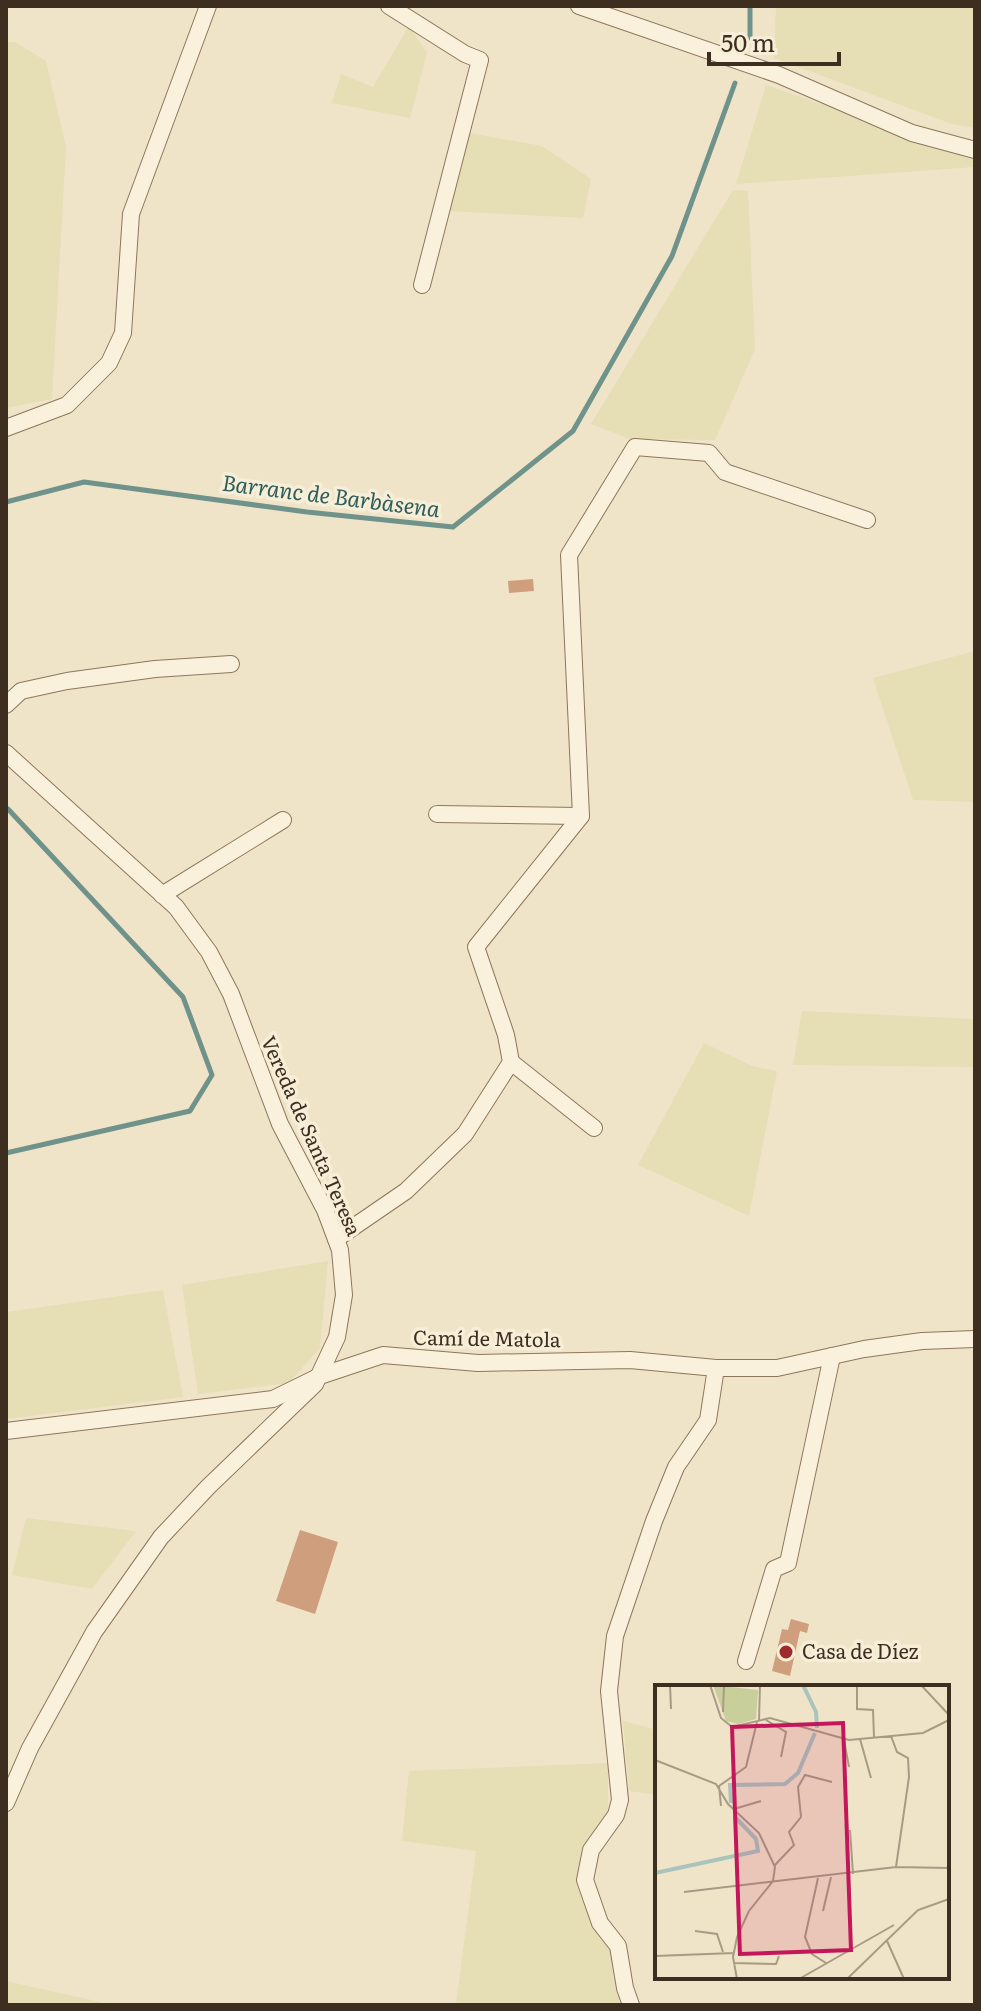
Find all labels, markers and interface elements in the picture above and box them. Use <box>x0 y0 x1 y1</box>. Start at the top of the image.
scale bar <box>709 16 839 66</box>
text: 50 m <box>721 24 775 59</box>
water label: Barranc de Barbàsena <box>220 465 442 524</box>
street label: Vereda de Santa Teresa <box>255 1030 371 1240</box>
street label: Camí de Matola <box>413 1321 561 1353</box>
place label: Casa de Díez <box>802 1635 919 1665</box>
marker: Casa de Díez <box>777 1643 795 1661</box>
inset map <box>655 1685 949 1979</box>

